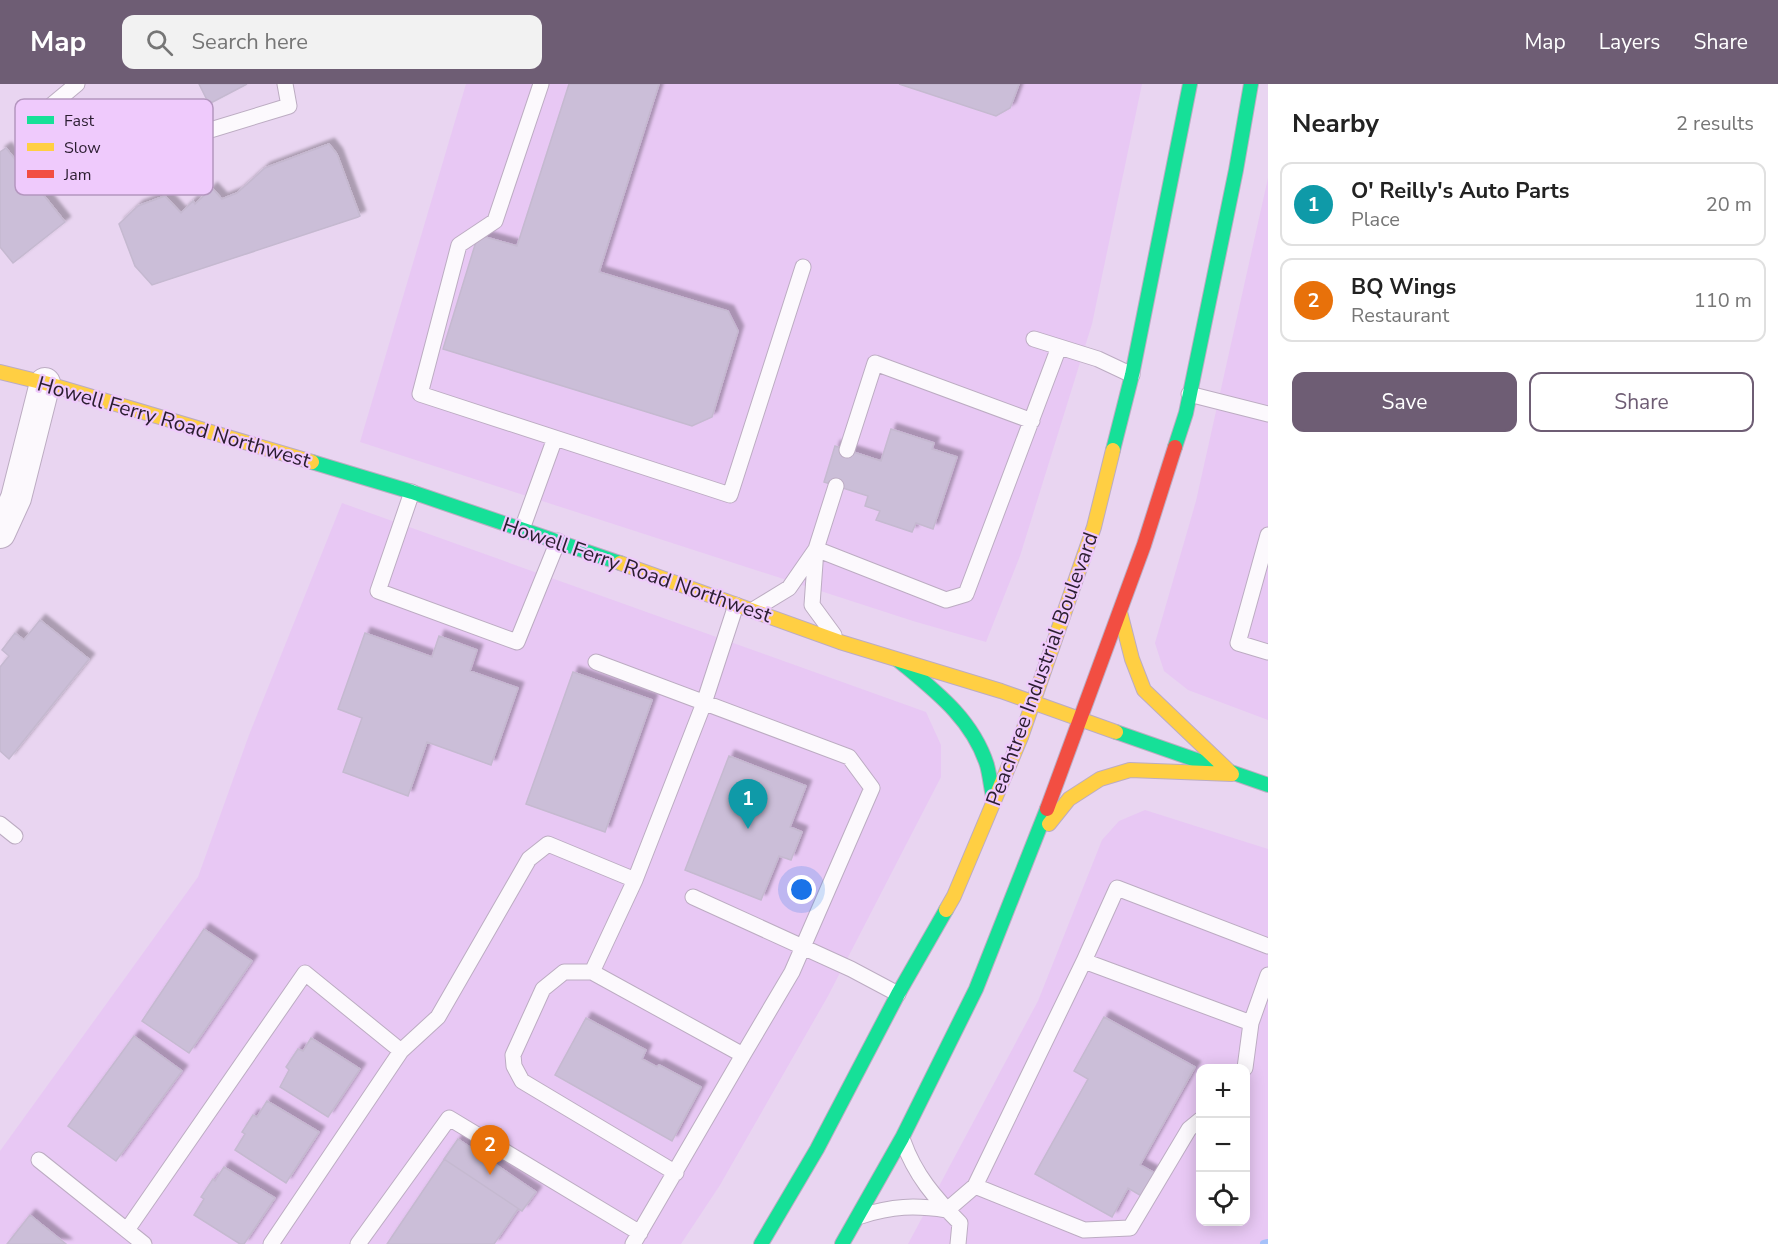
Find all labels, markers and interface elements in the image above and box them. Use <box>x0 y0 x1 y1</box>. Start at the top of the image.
search box <box>122 15 542 69</box>
text: Map <box>30 23 86 61</box>
icon: search <box>143 26 176 59</box>
text: Search here <box>191 27 308 57</box>
text: Map <box>1524 28 1566 56</box>
text: Layers <box>1599 28 1660 56</box>
text: Share <box>1693 28 1748 56</box>
legend <box>15 99 213 195</box>
text: Nearby <box>1292 106 1379 141</box>
text: Fast <box>64 110 95 132</box>
text: 2 results <box>1676 110 1754 137</box>
text: Slow <box>64 137 101 159</box>
text: Jam <box>63 164 91 186</box>
text: O' Reilly's Auto Parts <box>1351 176 1570 206</box>
text: 1 <box>1308 191 1320 218</box>
text: 20 m <box>1706 191 1752 218</box>
text: Place <box>1351 206 1400 233</box>
text: BQ Wings <box>1351 272 1456 302</box>
text: 2 <box>1308 287 1320 314</box>
text: 110 m <box>1694 287 1752 314</box>
text: Restaurant <box>1351 302 1449 329</box>
street label: Howell Ferry Road Northwest <box>34 370 314 475</box>
button: Save <box>1292 372 1517 432</box>
button: Share <box>1529 372 1754 432</box>
street label: Howell Ferry Road Northwest <box>499 511 776 629</box>
street label: Peachtree Industrial Boulevard <box>979 528 1105 810</box>
pin: 1 <box>728 780 768 829</box>
your location <box>787 875 816 904</box>
map controls <box>1196 1064 1250 1226</box>
button: + <box>1196 1064 1250 1118</box>
button: − <box>1196 1118 1250 1172</box>
pin: 2 <box>470 1126 510 1175</box>
button: locate <box>1196 1172 1250 1226</box>

